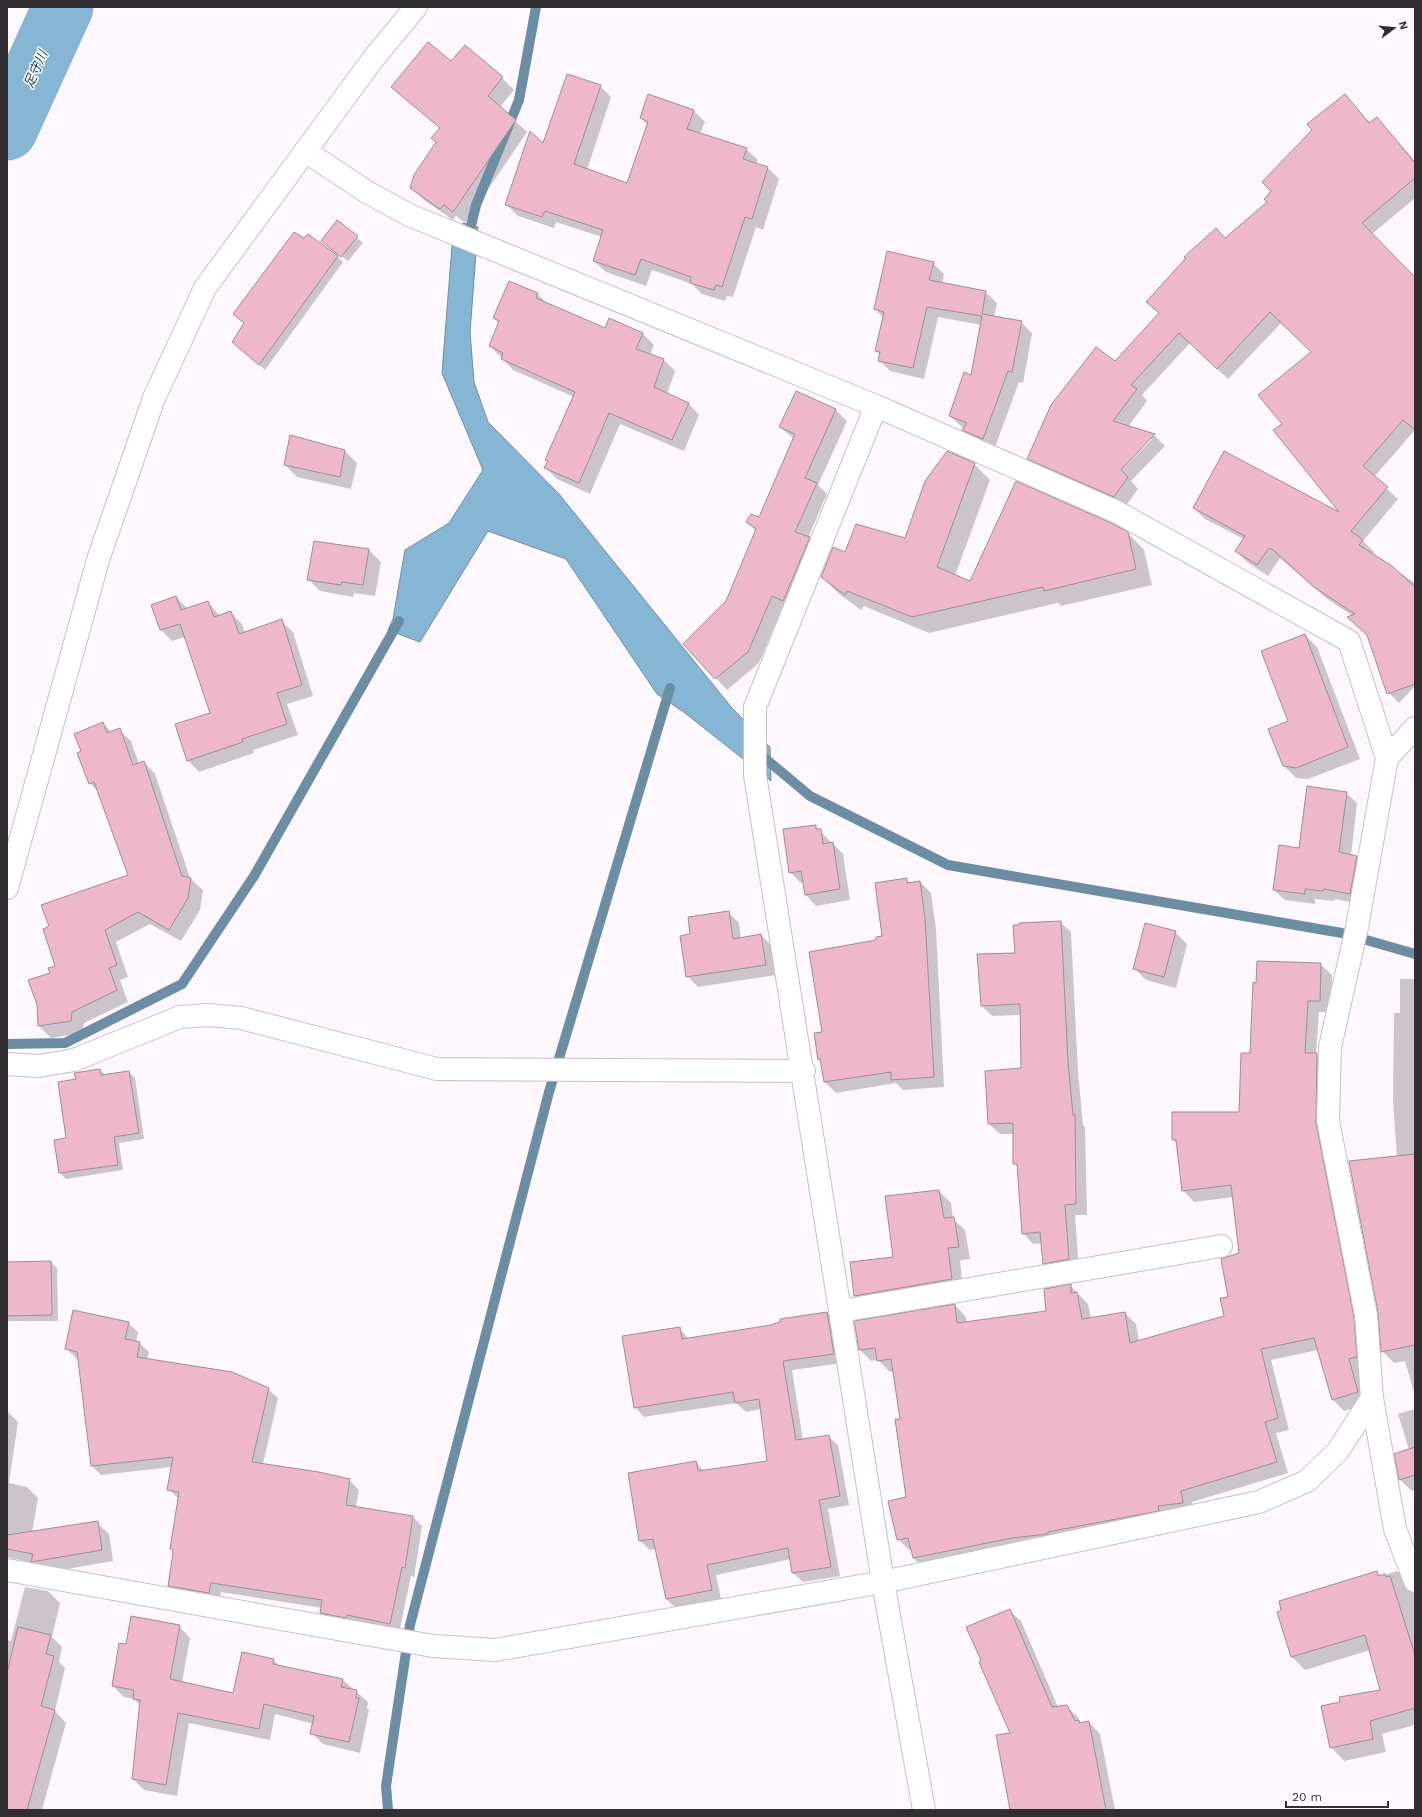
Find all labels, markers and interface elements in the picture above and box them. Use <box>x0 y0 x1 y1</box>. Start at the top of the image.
north arrow <box>1374 8 1414 48</box>
text: N <box>1396 20 1411 31</box>
water label: 足守川 <box>21 47 51 90</box>
scale bar <box>1286 1783 1388 1809</box>
text: 20 m <box>1292 1790 1322 1804</box>

